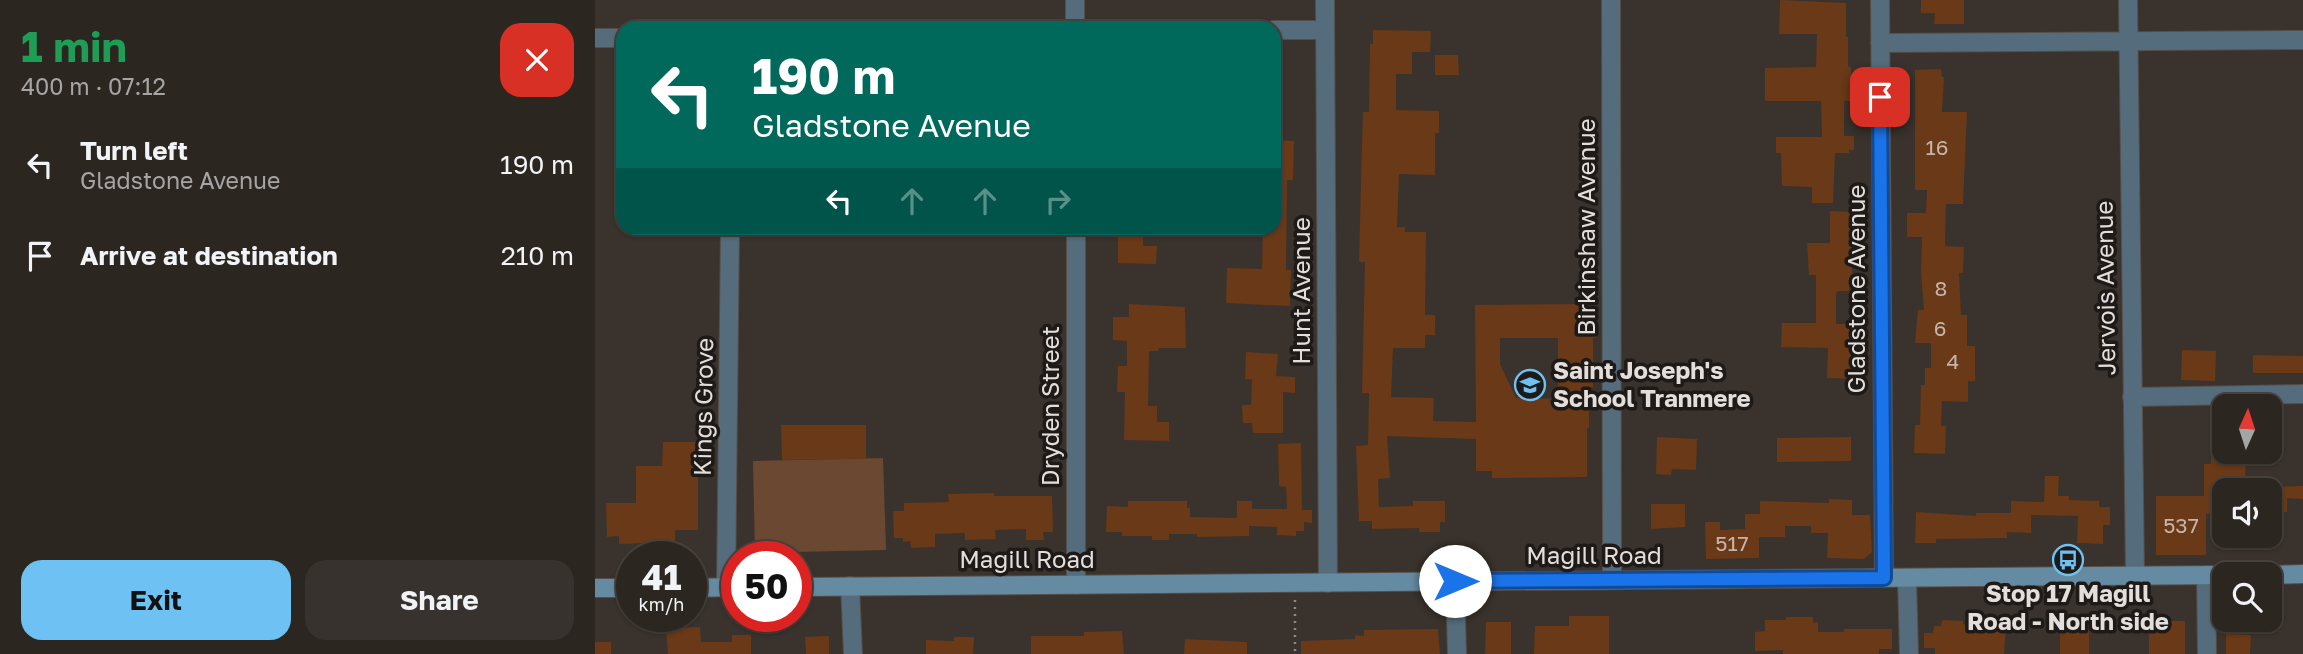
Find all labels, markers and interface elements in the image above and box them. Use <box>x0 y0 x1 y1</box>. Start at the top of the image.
text: 1 min <box>21 21 127 71</box>
button: close <box>500 23 574 97</box>
text: 190 m <box>752 46 895 105</box>
icon: left <box>637 49 728 140</box>
pin <box>1850 67 1910 127</box>
text: 400 m · 07:12 <box>21 72 166 100</box>
icon: arrive <box>1861 78 1899 116</box>
text: Gladstone Avenue <box>752 106 1031 144</box>
street label: Birkinshaw Avenue <box>1571 118 1600 336</box>
house number: 16 <box>1926 134 1948 160</box>
text: Turn left <box>80 135 188 166</box>
icon: left <box>21 146 59 184</box>
text: 190 m <box>500 149 574 180</box>
text: Gladstone Avenue <box>80 166 280 194</box>
icon: left <box>820 182 858 220</box>
icon: ahead <box>893 182 931 220</box>
icon: ahead <box>966 182 1004 220</box>
icon: right <box>1039 182 1077 220</box>
street label: Gladstone Avenue <box>1841 184 1870 394</box>
street label: Jervois Avenue <box>2088 201 2121 376</box>
street label: Hunt Avenue <box>1286 217 1315 365</box>
icon: arrive <box>21 237 59 275</box>
text: Arrive at destination <box>80 240 338 271</box>
text: 210 m <box>501 240 574 271</box>
house number: 8 <box>1935 275 1947 301</box>
house number: 6 <box>1934 315 1946 341</box>
street label: Dryden Street <box>1035 326 1064 486</box>
street label: Kings Grove <box>687 338 718 476</box>
house number: 4 <box>1947 348 1959 374</box>
place label: Saint Joseph's School Tranmere <box>1553 355 1751 412</box>
school or university icon: Saint Joseph's School Tranmere <box>1513 368 1547 402</box>
north arrow <box>2212 394 2282 464</box>
map controls <box>2212 394 2282 632</box>
button: sound <box>2212 478 2282 548</box>
house number: 537 <box>2163 512 2199 538</box>
house number: 517 <box>1715 530 1749 556</box>
street label: Magill Road <box>1526 540 1662 569</box>
speed limit sign: 50 <box>721 541 812 632</box>
bus stop icon: Stop 17 Magill Road - North side <box>2051 543 2085 577</box>
street label: Magill Road <box>959 544 1095 573</box>
position arrow <box>1418 544 1492 618</box>
text: 41 <box>642 556 681 598</box>
button: Exit <box>21 560 291 640</box>
button: Share <box>305 560 574 640</box>
button: search <box>2212 562 2282 632</box>
place label: Stop 17 Magill Road - North side <box>1967 578 2169 635</box>
text: km/h <box>639 593 684 615</box>

